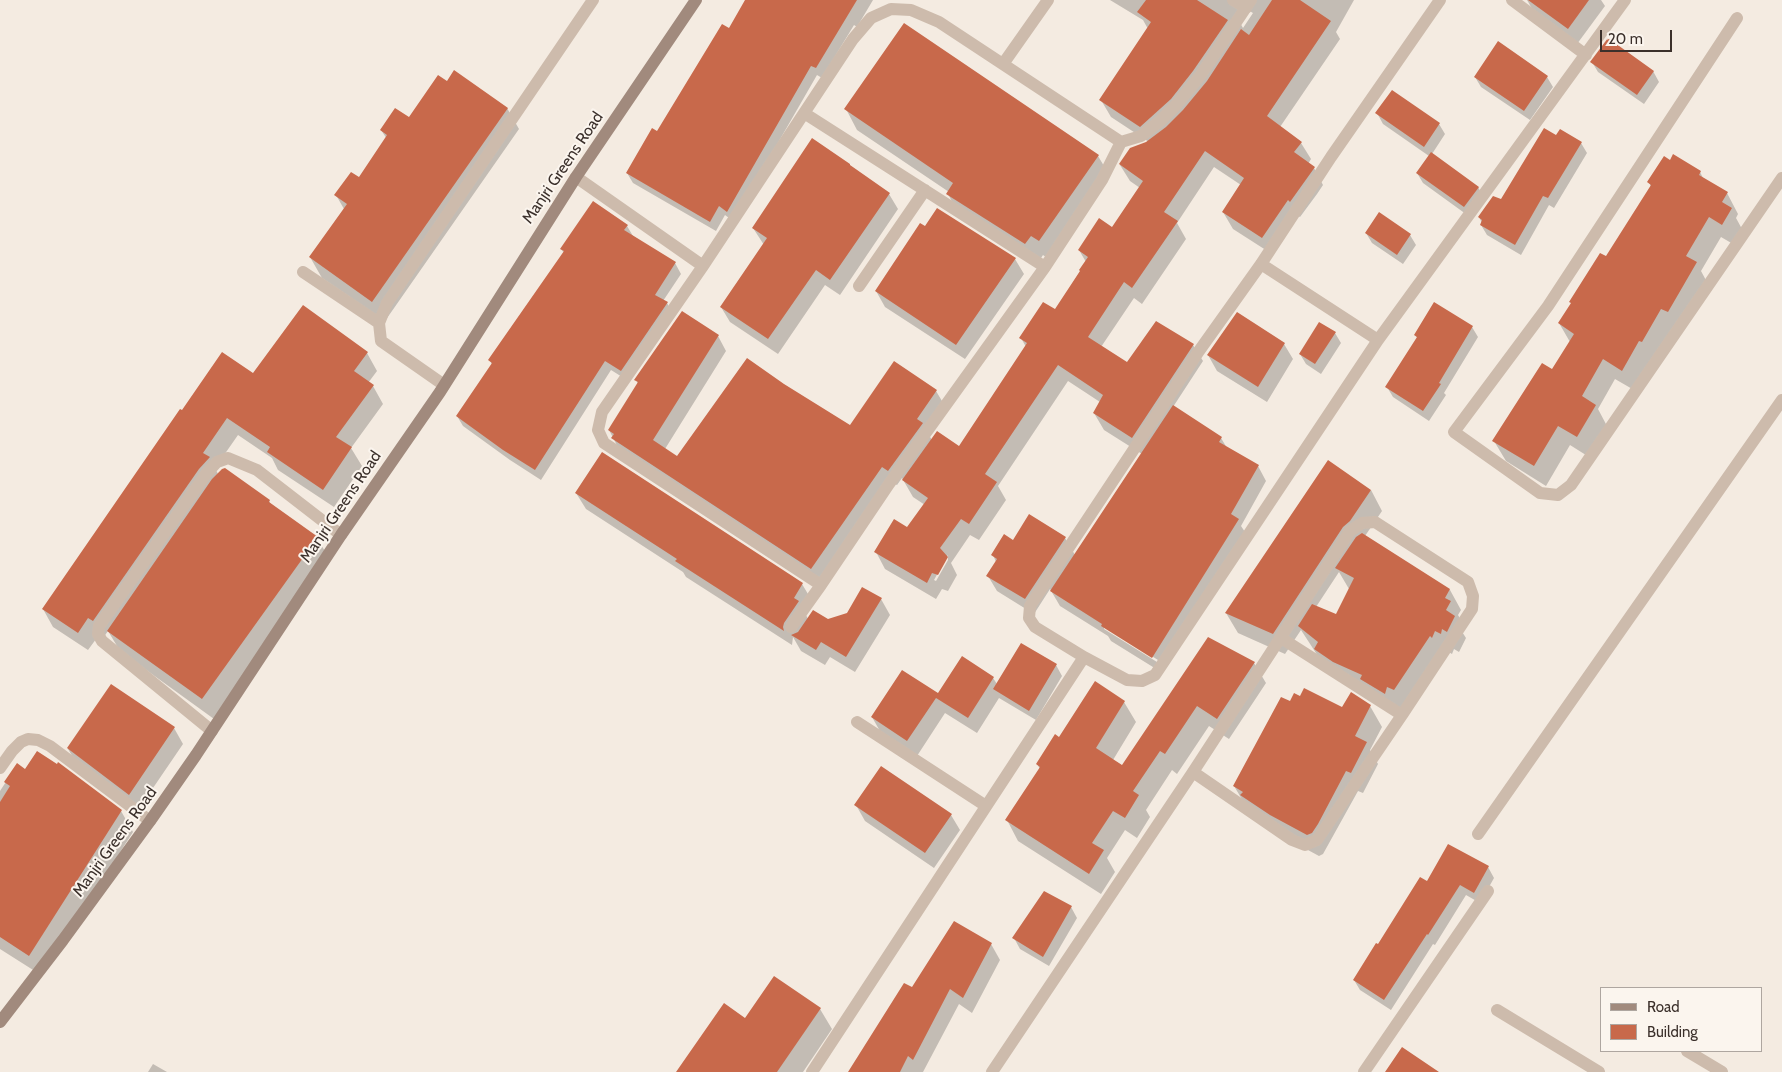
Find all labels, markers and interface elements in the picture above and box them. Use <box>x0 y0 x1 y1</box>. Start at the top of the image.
scale bar <box>1602 20 1674 52</box>
text: 20 m <box>1608 30 1643 48</box>
street label: Manjri Greens Road <box>518 108 608 228</box>
street label: Manjri Greens Road <box>296 447 386 567</box>
street label: Manjri Greens Road <box>69 783 161 901</box>
legend <box>1600 987 1762 1052</box>
text: Road <box>1647 998 1680 1016</box>
text: Building <box>1647 1023 1698 1041</box>

